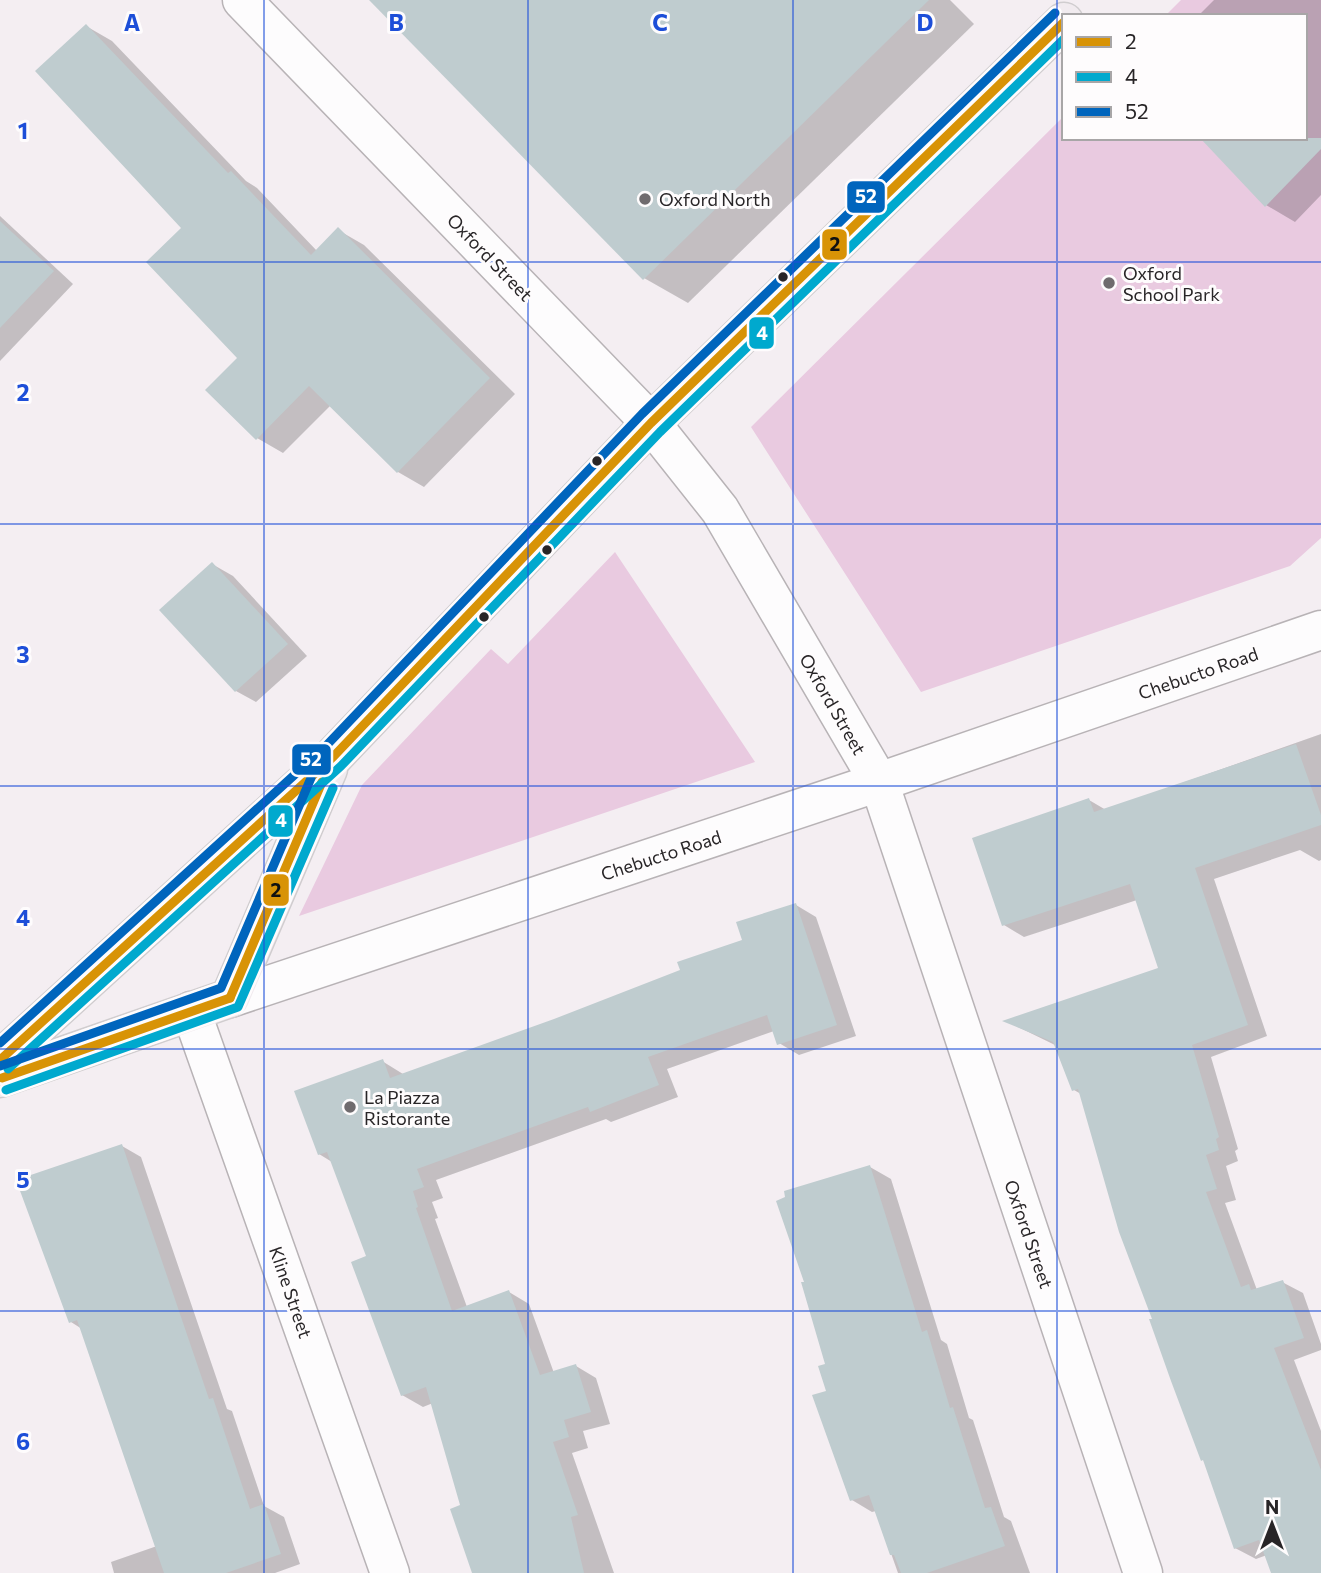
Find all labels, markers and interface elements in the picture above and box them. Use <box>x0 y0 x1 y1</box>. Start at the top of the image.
text: A <box>124 8 141 36</box>
text: B <box>388 8 404 36</box>
text: C <box>652 8 668 36</box>
text: D <box>917 8 934 36</box>
legend <box>1062 14 1307 140</box>
text: 2 <box>1125 28 1137 53</box>
text: 4 <box>1125 63 1138 88</box>
text: 52 <box>1125 98 1149 123</box>
text: 1 <box>18 116 28 144</box>
line badge: 52 <box>846 180 886 214</box>
text: 52 <box>855 184 877 207</box>
place label: Oxford North <box>659 188 770 210</box>
marker: Oxford North <box>637 191 653 207</box>
street label: Oxford Street <box>443 209 537 305</box>
line badge: 2 <box>821 228 848 261</box>
text: 2 <box>830 232 840 255</box>
place label: Oxford School Park <box>1123 262 1220 305</box>
unlabelled marker <box>776 270 790 284</box>
marker: Oxford School Park <box>1101 275 1117 291</box>
line badge: 4 <box>748 316 775 350</box>
text: 4 <box>756 321 768 344</box>
text: 2 <box>16 378 30 406</box>
unlabelled marker <box>590 454 604 468</box>
unlabelled marker <box>540 543 554 557</box>
unlabelled marker <box>477 610 491 624</box>
text: 3 <box>16 640 30 668</box>
street label: Chebucto Road <box>1135 642 1261 704</box>
street label: Oxford Street <box>795 650 871 758</box>
line badge: 52 <box>291 743 332 776</box>
text: 52 <box>300 747 322 770</box>
line badge: 4 <box>267 804 294 838</box>
text: 4 <box>275 808 287 831</box>
street label: Chebucto Road <box>598 825 724 885</box>
line badge: 2 <box>262 873 290 907</box>
text: 2 <box>271 878 281 901</box>
text: 4 <box>16 903 30 931</box>
place label: La Piazza Ristorante <box>364 1086 450 1129</box>
marker: La Piazza Ristorante <box>342 1099 358 1115</box>
text: 5 <box>16 1165 30 1193</box>
street label: Oxford Street <box>1000 1177 1058 1291</box>
street label: Kline Street <box>265 1243 317 1341</box>
text: 6 <box>16 1427 30 1455</box>
north arrow <box>1237 1489 1307 1559</box>
text: N <box>1265 1495 1279 1518</box>

